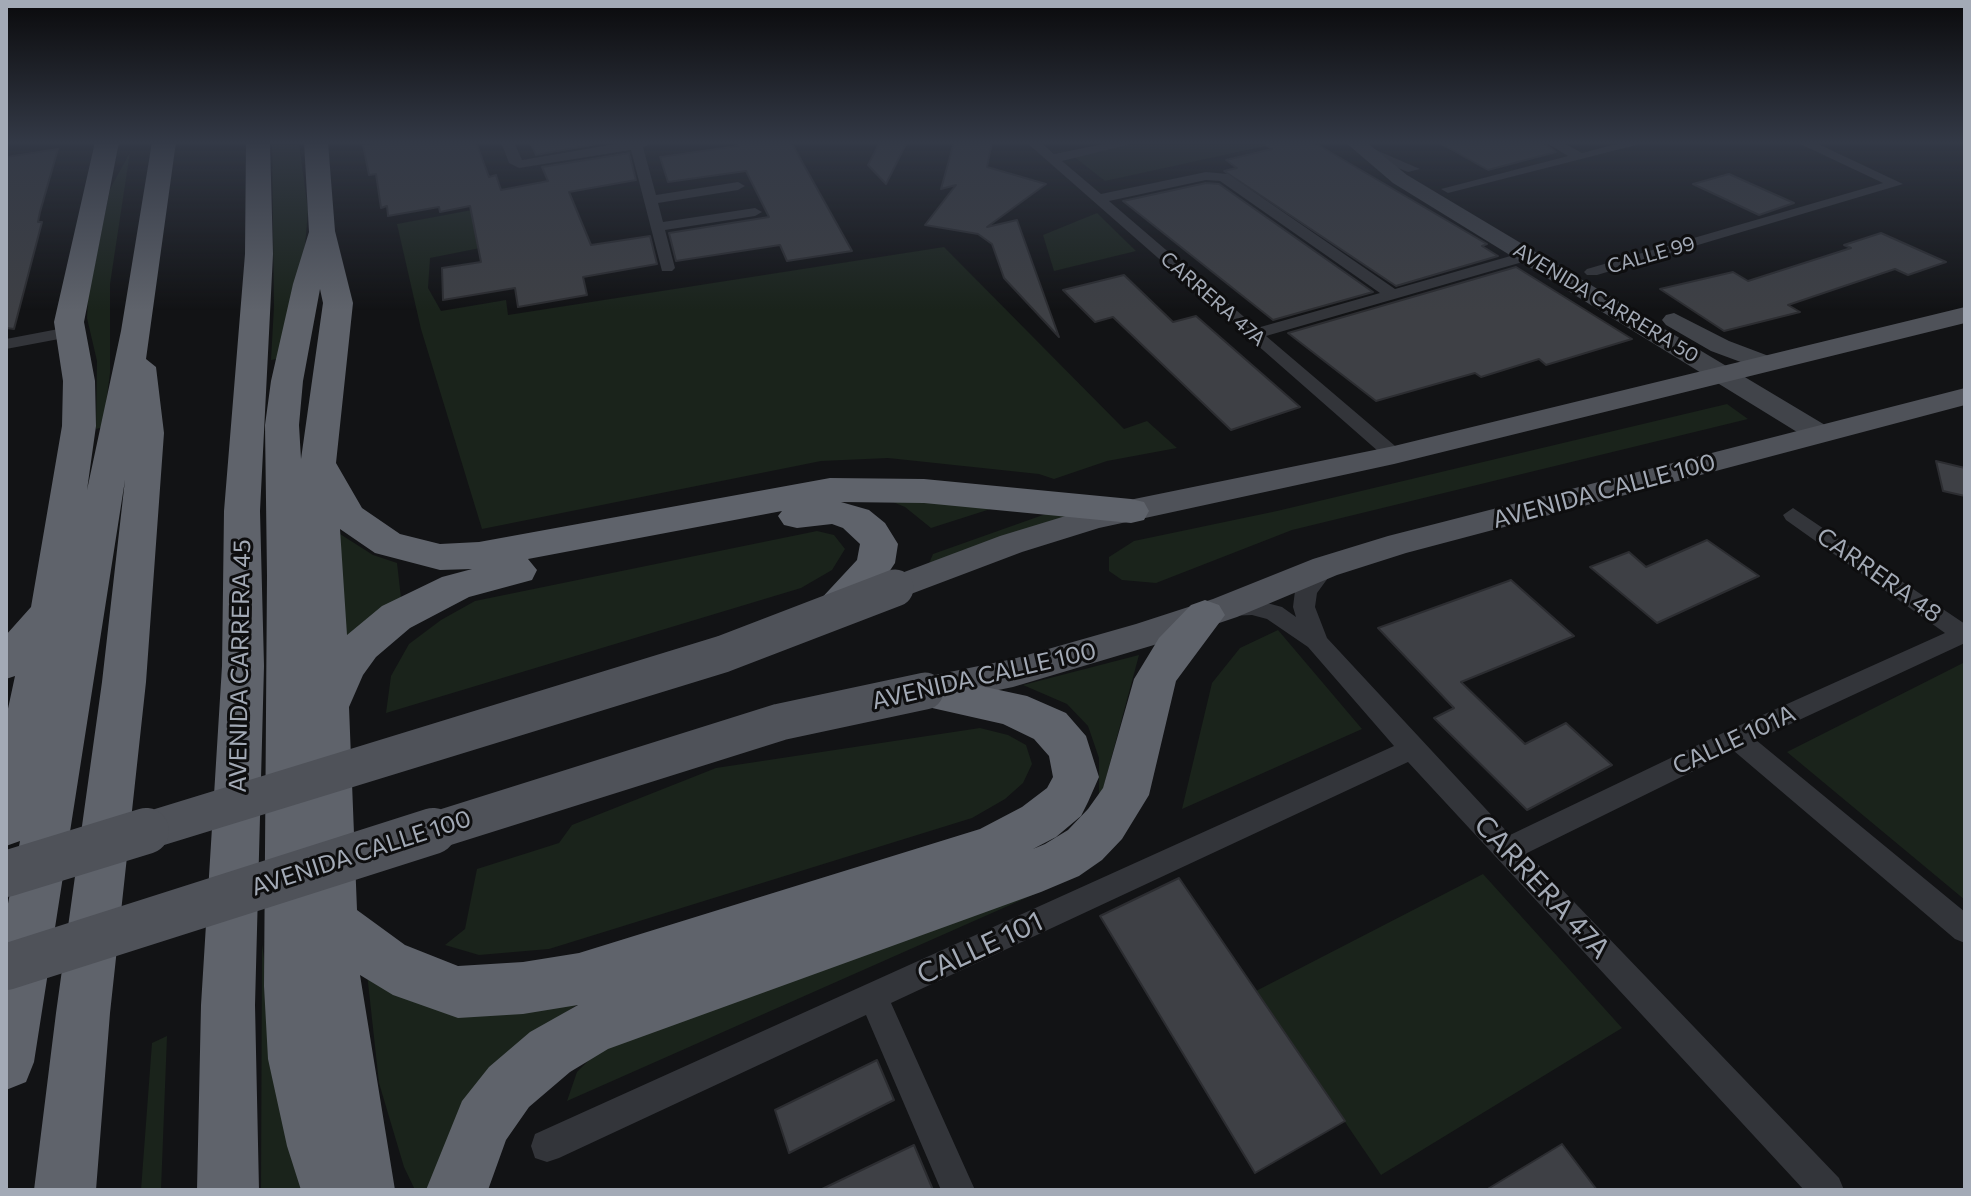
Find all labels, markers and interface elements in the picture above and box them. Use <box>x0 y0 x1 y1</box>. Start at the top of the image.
street label: CALLE 99 <box>1604 231 1698 279</box>
street label: AVENIDA CARRERA 50 <box>1509 238 1703 368</box>
street label: CARRERA 47A <box>1156 247 1270 351</box>
street label: AVENIDA CALLE 100 <box>1490 447 1718 535</box>
street label: CARRERA 48 <box>1811 521 1947 629</box>
street label: AVENIDA CARRERA 45 <box>223 539 257 793</box>
street label: AVENIDA CALLE 100 <box>869 636 1099 716</box>
street label: CALLE 101A <box>1668 699 1800 781</box>
street label: AVENIDA CALLE 100 <box>247 804 475 902</box>
street label: CARRERA 47A <box>1467 808 1617 966</box>
street label: CALLE 101 <box>912 904 1048 992</box>

